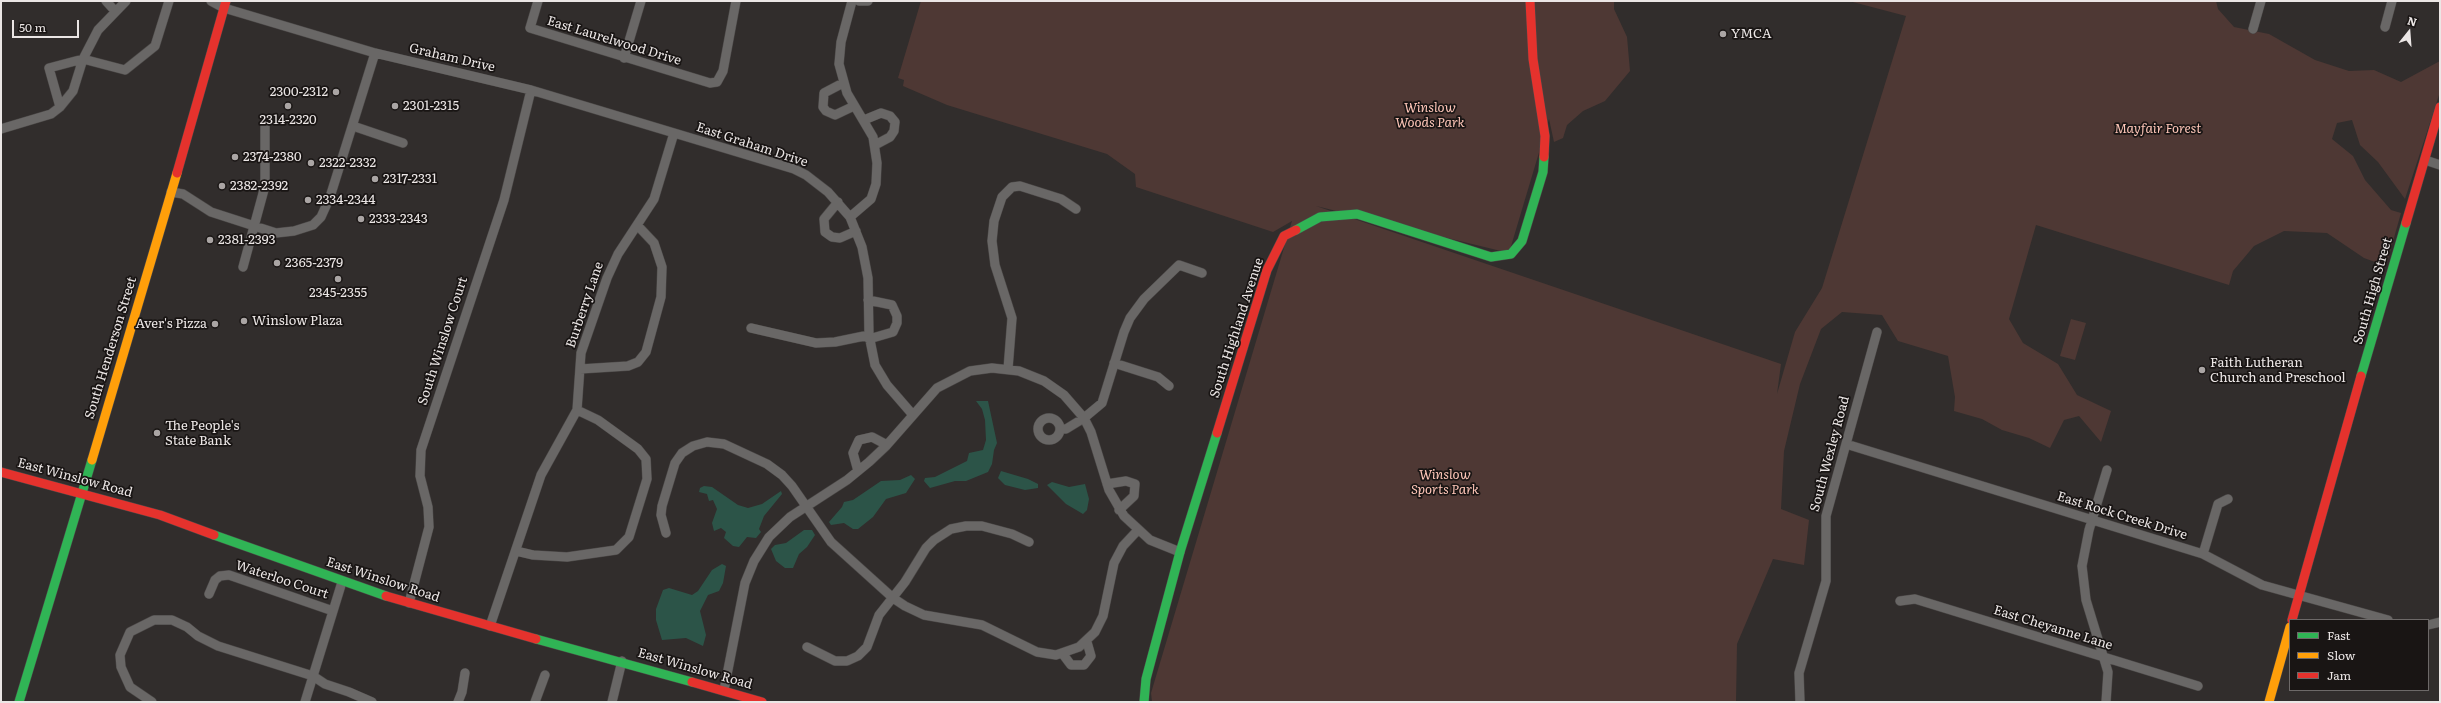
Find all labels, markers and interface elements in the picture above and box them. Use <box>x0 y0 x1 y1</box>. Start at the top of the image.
scale bar <box>14 12 81 38</box>
north arrow <box>2389 12 2429 52</box>
text: N <box>2406 12 2419 30</box>
street label: East Laurelwood Drive <box>545 13 683 69</box>
text: 50 m <box>19 18 46 36</box>
place label: YMCA <box>1731 26 1771 42</box>
marker: YMCA <box>1718 29 1728 39</box>
street label: Graham Drive <box>407 41 497 75</box>
place label: 2300-2312 <box>270 84 328 100</box>
marker: 2300-2312 <box>331 87 341 97</box>
place label: 2301-2315 <box>403 98 459 114</box>
park label: Winslow Woods Park <box>1395 100 1465 131</box>
marker: 2314-2320 <box>283 101 293 111</box>
marker: 2301-2315 <box>390 101 400 111</box>
place label: 2314-2320 <box>259 112 317 128</box>
street label: East Graham Drive <box>694 120 810 170</box>
park label: Mayfair Forest <box>2115 121 2201 137</box>
place label: 2374-2380 <box>243 149 301 165</box>
marker: 2374-2380 <box>230 152 240 162</box>
place label: 2322-2332 <box>319 155 376 171</box>
marker: 2322-2332 <box>306 158 316 168</box>
place label: 2317-2331 <box>383 171 437 187</box>
marker: 2317-2331 <box>370 174 380 184</box>
place label: 2382-2392 <box>230 178 288 194</box>
marker: 2382-2392 <box>217 181 227 191</box>
place label: 2334-2344 <box>316 192 375 208</box>
marker: 2334-2344 <box>303 195 313 205</box>
place label: 2333-2343 <box>369 211 428 227</box>
marker: 2333-2343 <box>356 214 366 224</box>
place label: 2381-2393 <box>218 232 276 248</box>
marker: 2381-2393 <box>205 235 215 245</box>
street label: South High Street <box>2350 236 2396 346</box>
place label: 2365-2379 <box>285 255 343 271</box>
street label: South Highland Avenue <box>1207 256 1267 400</box>
marker: 2365-2379 <box>272 258 282 268</box>
street label: Burberry Lane <box>563 260 607 350</box>
marker: 2345-2355 <box>333 274 343 284</box>
street label: South Henderson Street <box>82 275 140 421</box>
street label: South Winslow Court <box>415 275 471 407</box>
place label: 2345-2355 <box>309 285 367 301</box>
place label: Winslow Plaza <box>252 313 343 329</box>
place label: Aver's Pizza <box>136 316 207 332</box>
marker: Winslow Plaza <box>239 316 249 326</box>
marker: Aver's Pizza <box>210 319 220 329</box>
place label: Faith Lutheran Church and Preschool <box>2210 355 2346 386</box>
marker: Faith Lutheran Church and Preschool <box>2197 365 2207 375</box>
street label: South Wexley Road <box>1807 394 1853 514</box>
place label: The People's State Bank <box>165 418 239 449</box>
marker: The People's State Bank <box>152 428 162 438</box>
street label: East Winslow Road <box>16 455 134 501</box>
park label: Winslow Sports Park <box>1411 467 1479 498</box>
street label: East Rock Creek Drive <box>2055 489 2189 543</box>
street label: East Winslow Road <box>324 554 442 606</box>
street label: Waterloo Court <box>234 558 330 602</box>
street label: East Cheyanne Lane <box>1992 602 2114 654</box>
legend <box>2289 619 2429 691</box>
text: Fast <box>2327 626 2350 644</box>
street label: East Winslow Road <box>636 645 754 693</box>
text: Slow <box>2327 646 2355 664</box>
text: Jam <box>2327 666 2351 684</box>

